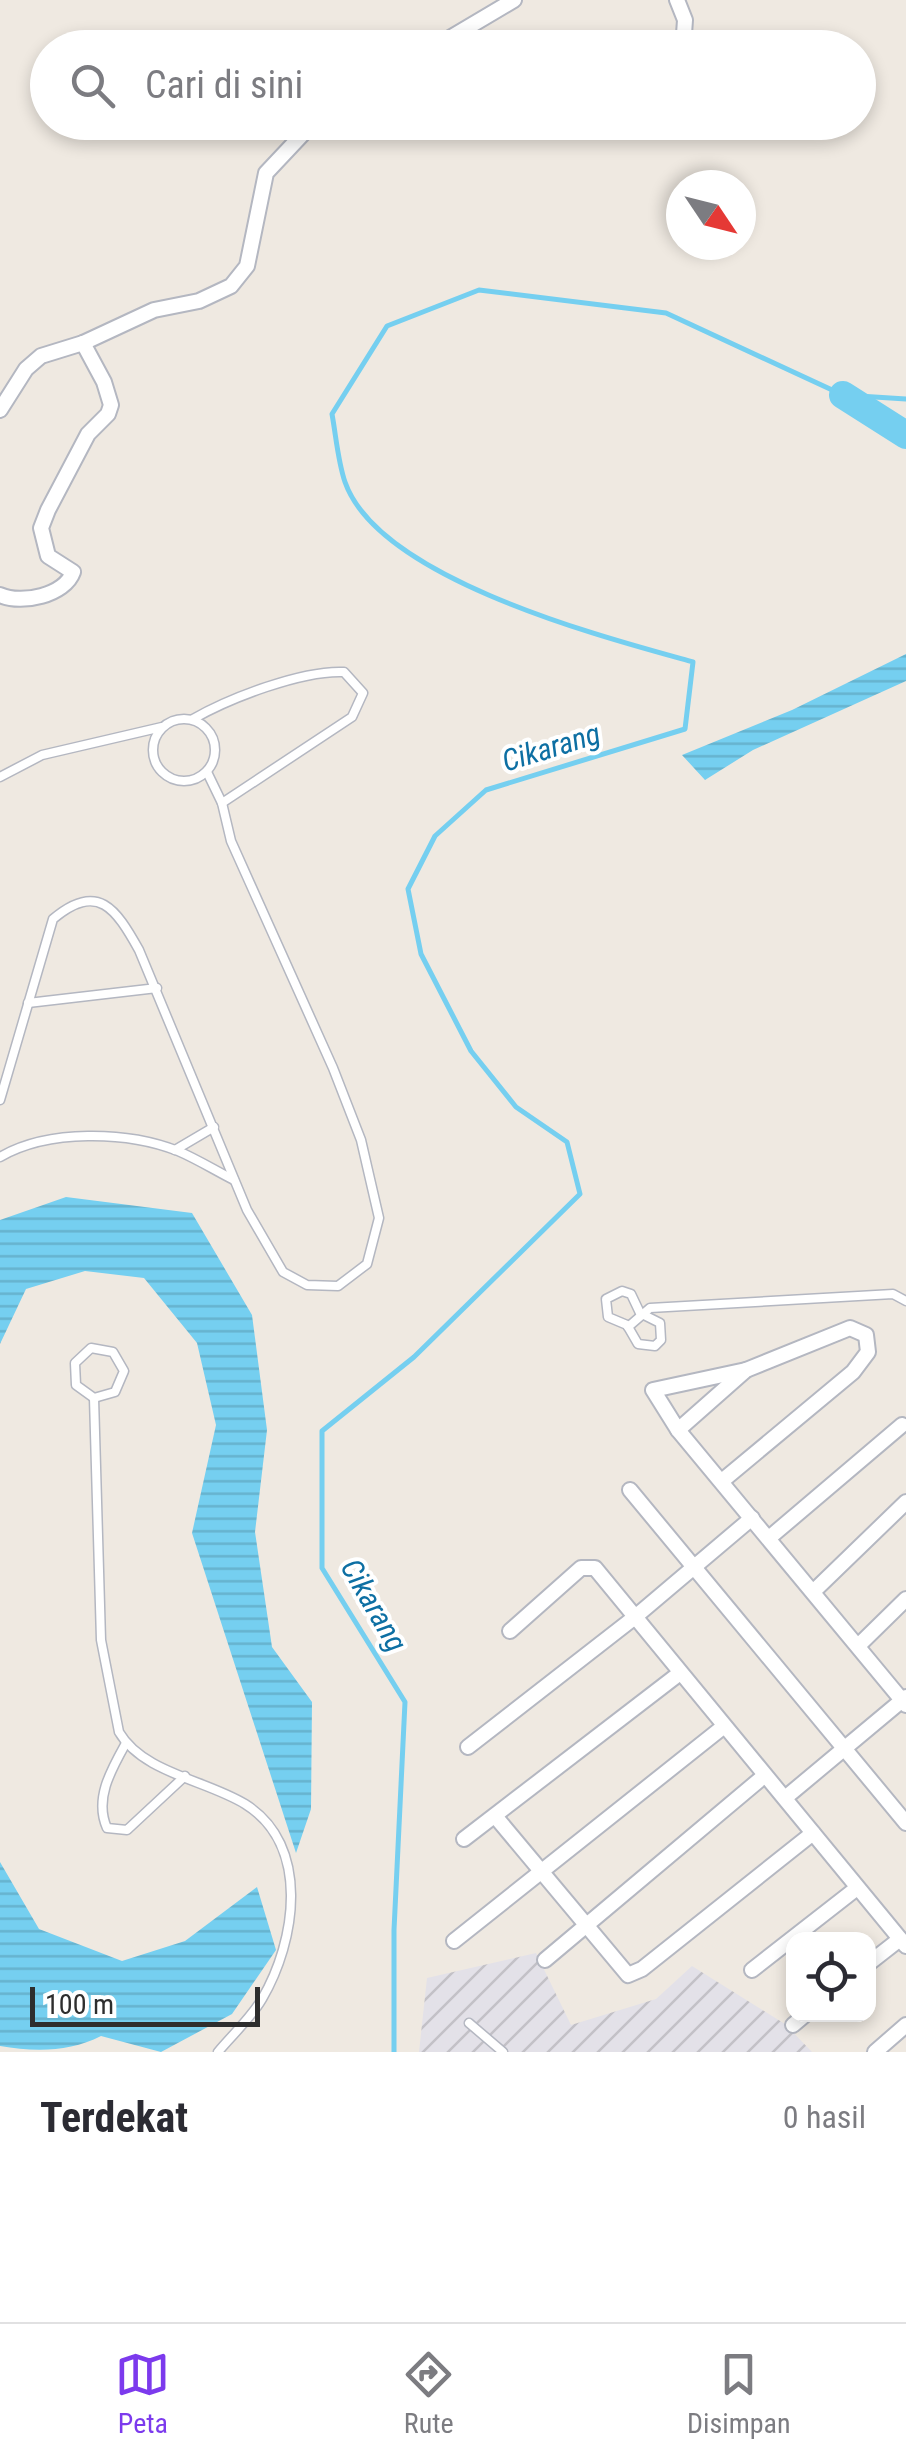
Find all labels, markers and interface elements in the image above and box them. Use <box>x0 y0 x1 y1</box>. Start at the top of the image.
search box <box>30 30 876 140</box>
icon: search <box>65 58 120 113</box>
text: Cari di sini <box>145 63 303 107</box>
north arrow <box>666 170 756 260</box>
water label: Cikarang <box>498 716 604 778</box>
water label: Cikarang <box>334 1553 414 1657</box>
map controls <box>786 1932 876 2022</box>
button: locate <box>786 1932 876 2022</box>
scale bar <box>30 1982 260 2026</box>
text: 100 m <box>45 1988 114 2021</box>
text: Terdekat <box>40 2093 188 2142</box>
text: 0 hasil <box>783 2098 866 2136</box>
tab: Peta <box>115 2347 170 2440</box>
tab: Rute <box>401 2347 456 2440</box>
tab: Disimpan <box>687 2347 791 2440</box>

